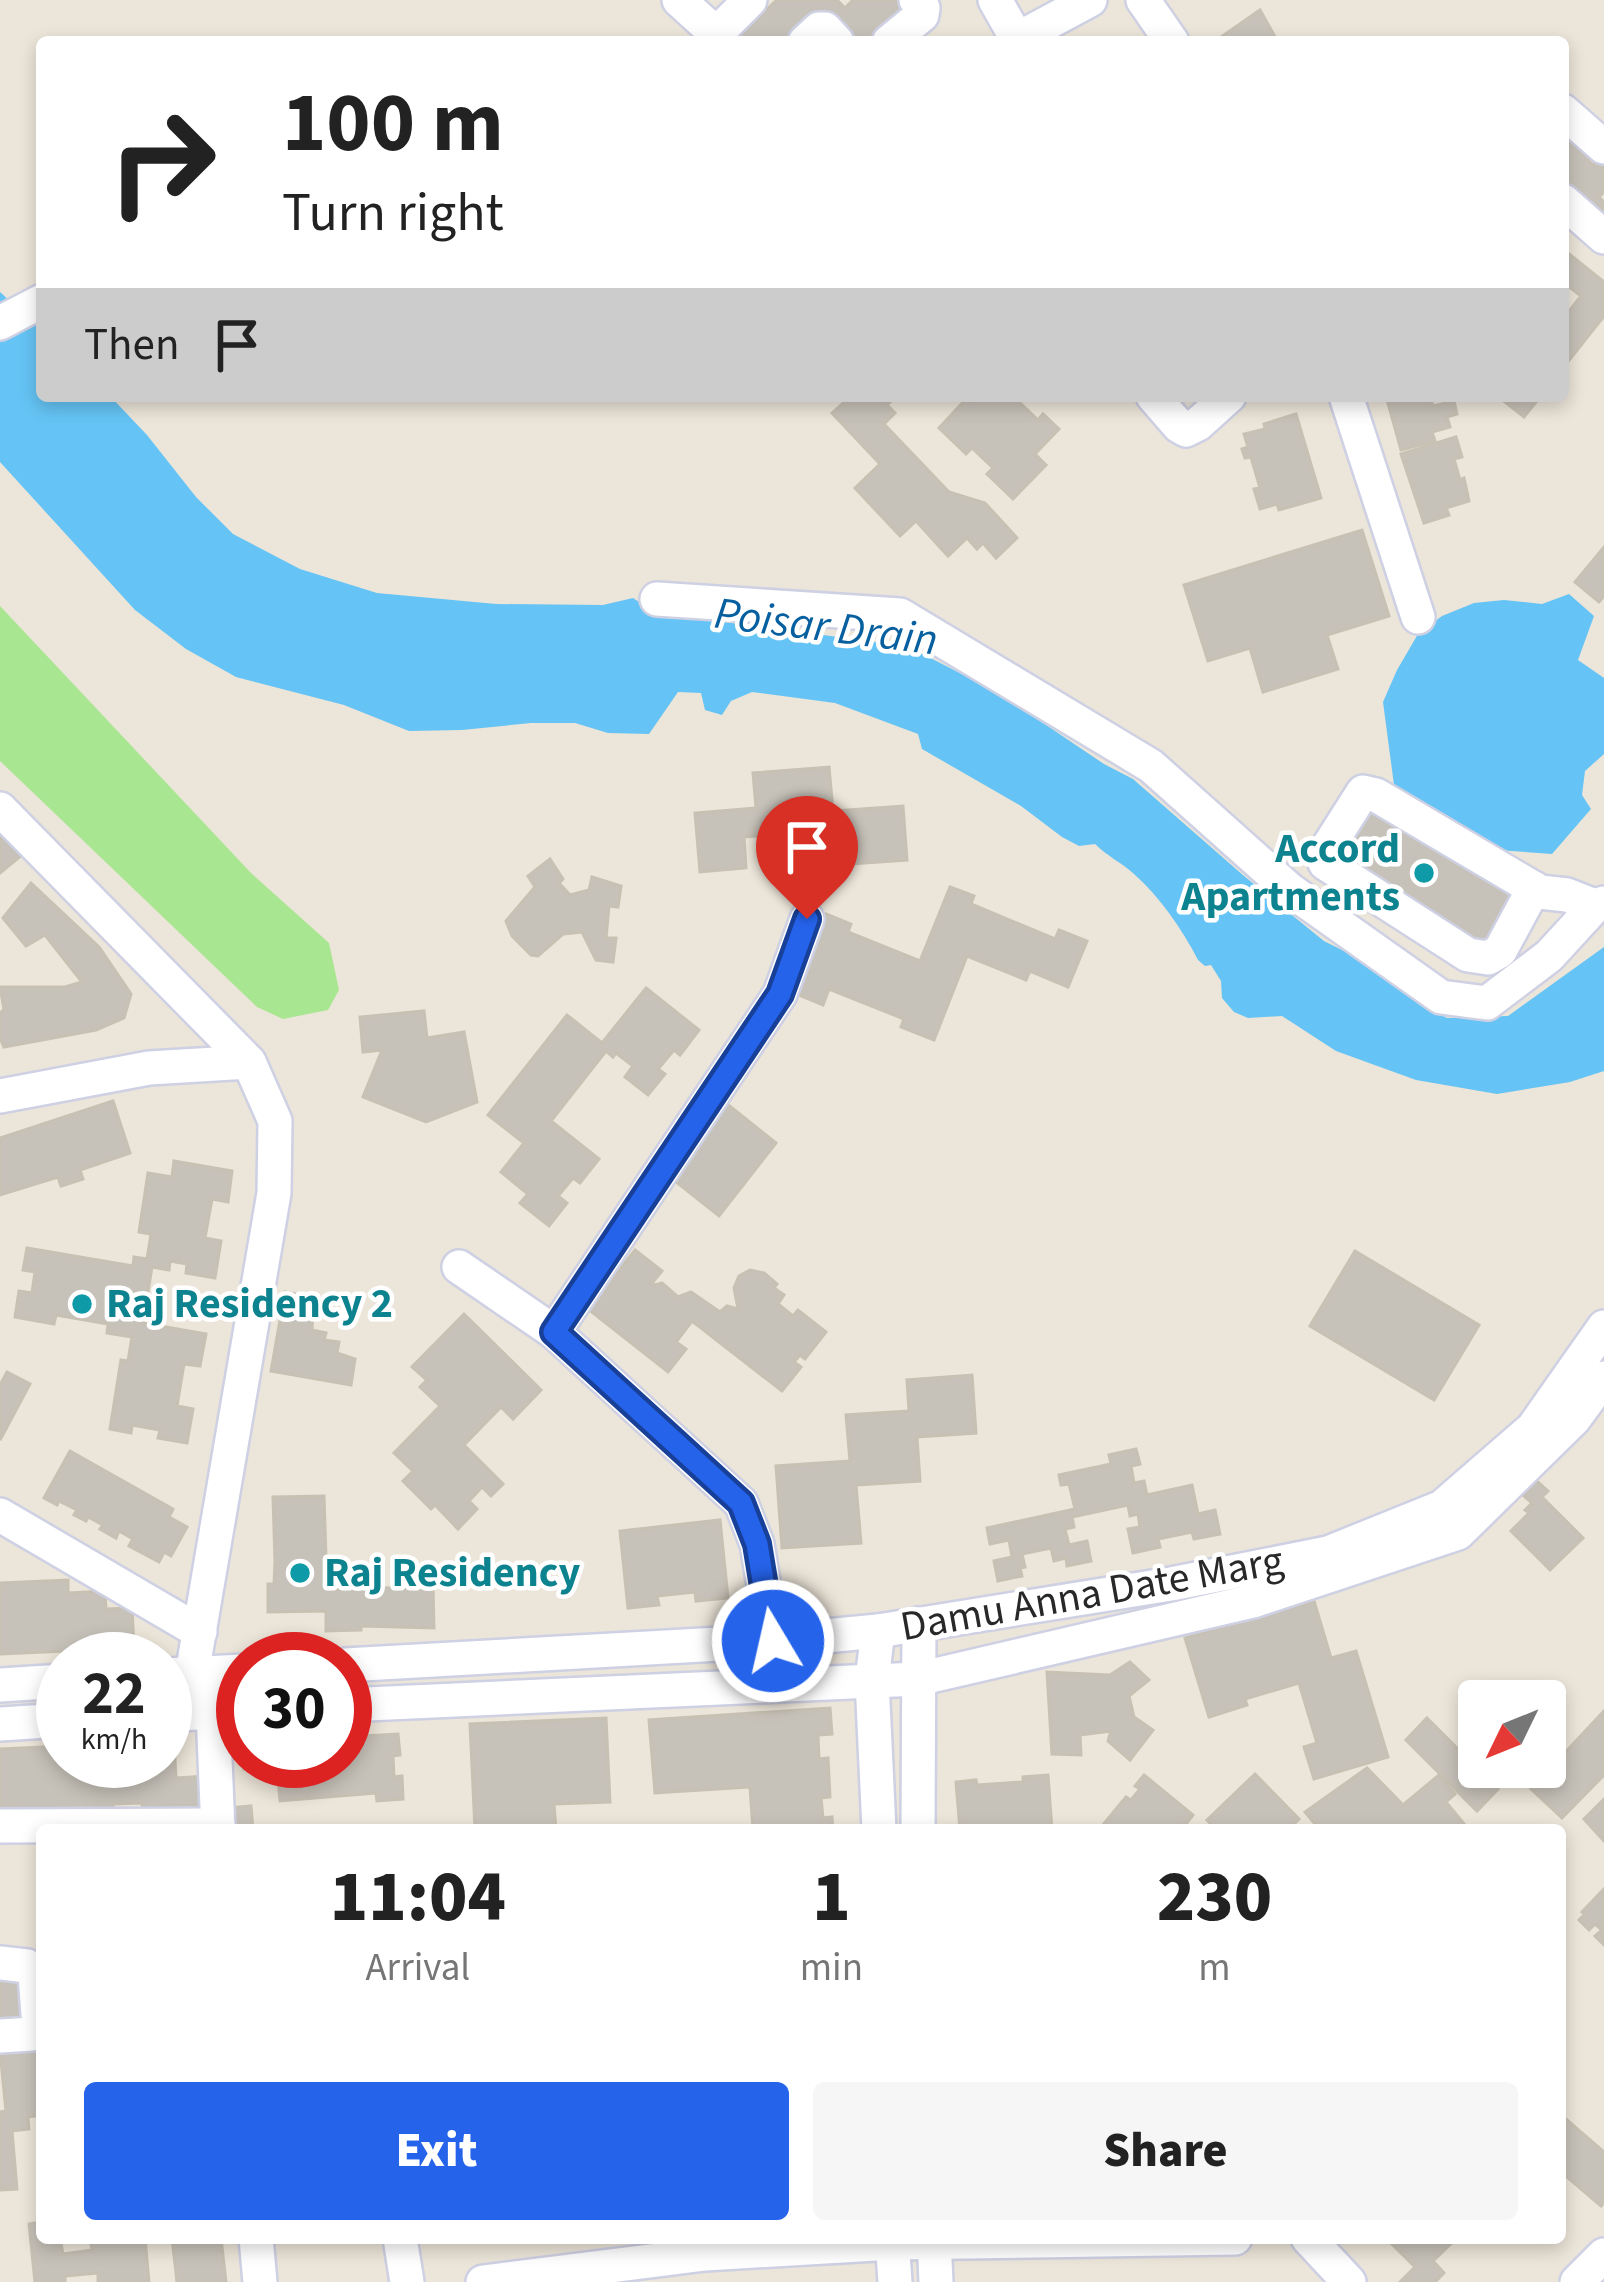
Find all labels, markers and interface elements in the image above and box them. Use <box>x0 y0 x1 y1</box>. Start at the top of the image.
text: 100 m <box>282 64 504 184</box>
icon: right <box>84 84 240 240</box>
text: Turn right <box>282 175 504 252</box>
icon: arrive <box>204 312 270 378</box>
text: Then <box>84 313 180 377</box>
water label: Poisar Drain <box>711 582 941 672</box>
pin <box>756 796 858 919</box>
icon: arrive <box>774 814 840 880</box>
place label: Accord Apartments <box>1180 819 1400 927</box>
marker: Accord Apartments <box>1411 860 1437 886</box>
place label: Raj Residency 2 <box>106 1274 393 1334</box>
marker: Raj Residency 2 <box>69 1291 95 1317</box>
street label: Damu Anna Date Marg <box>896 1531 1288 1657</box>
place label: Raj Residency <box>324 1543 580 1603</box>
marker: Raj Residency <box>287 1560 313 1586</box>
position arrow <box>710 1578 836 1704</box>
speed limit sign: 30 <box>216 1632 372 1788</box>
text: 22 <box>82 1652 146 1737</box>
north arrow <box>1458 1680 1566 1788</box>
map controls <box>1458 1680 1566 1788</box>
text: km/h <box>81 1718 147 1761</box>
text: 11:04 <box>330 1846 506 1949</box>
text: 1 <box>812 1846 851 1949</box>
text: 230 <box>1157 1846 1272 1949</box>
text: Arrival <box>365 1940 470 1996</box>
text: min <box>800 1940 863 1996</box>
text: m <box>1198 1940 1231 1996</box>
button: Exit <box>84 2082 789 2220</box>
button: Share <box>813 2082 1518 2220</box>

